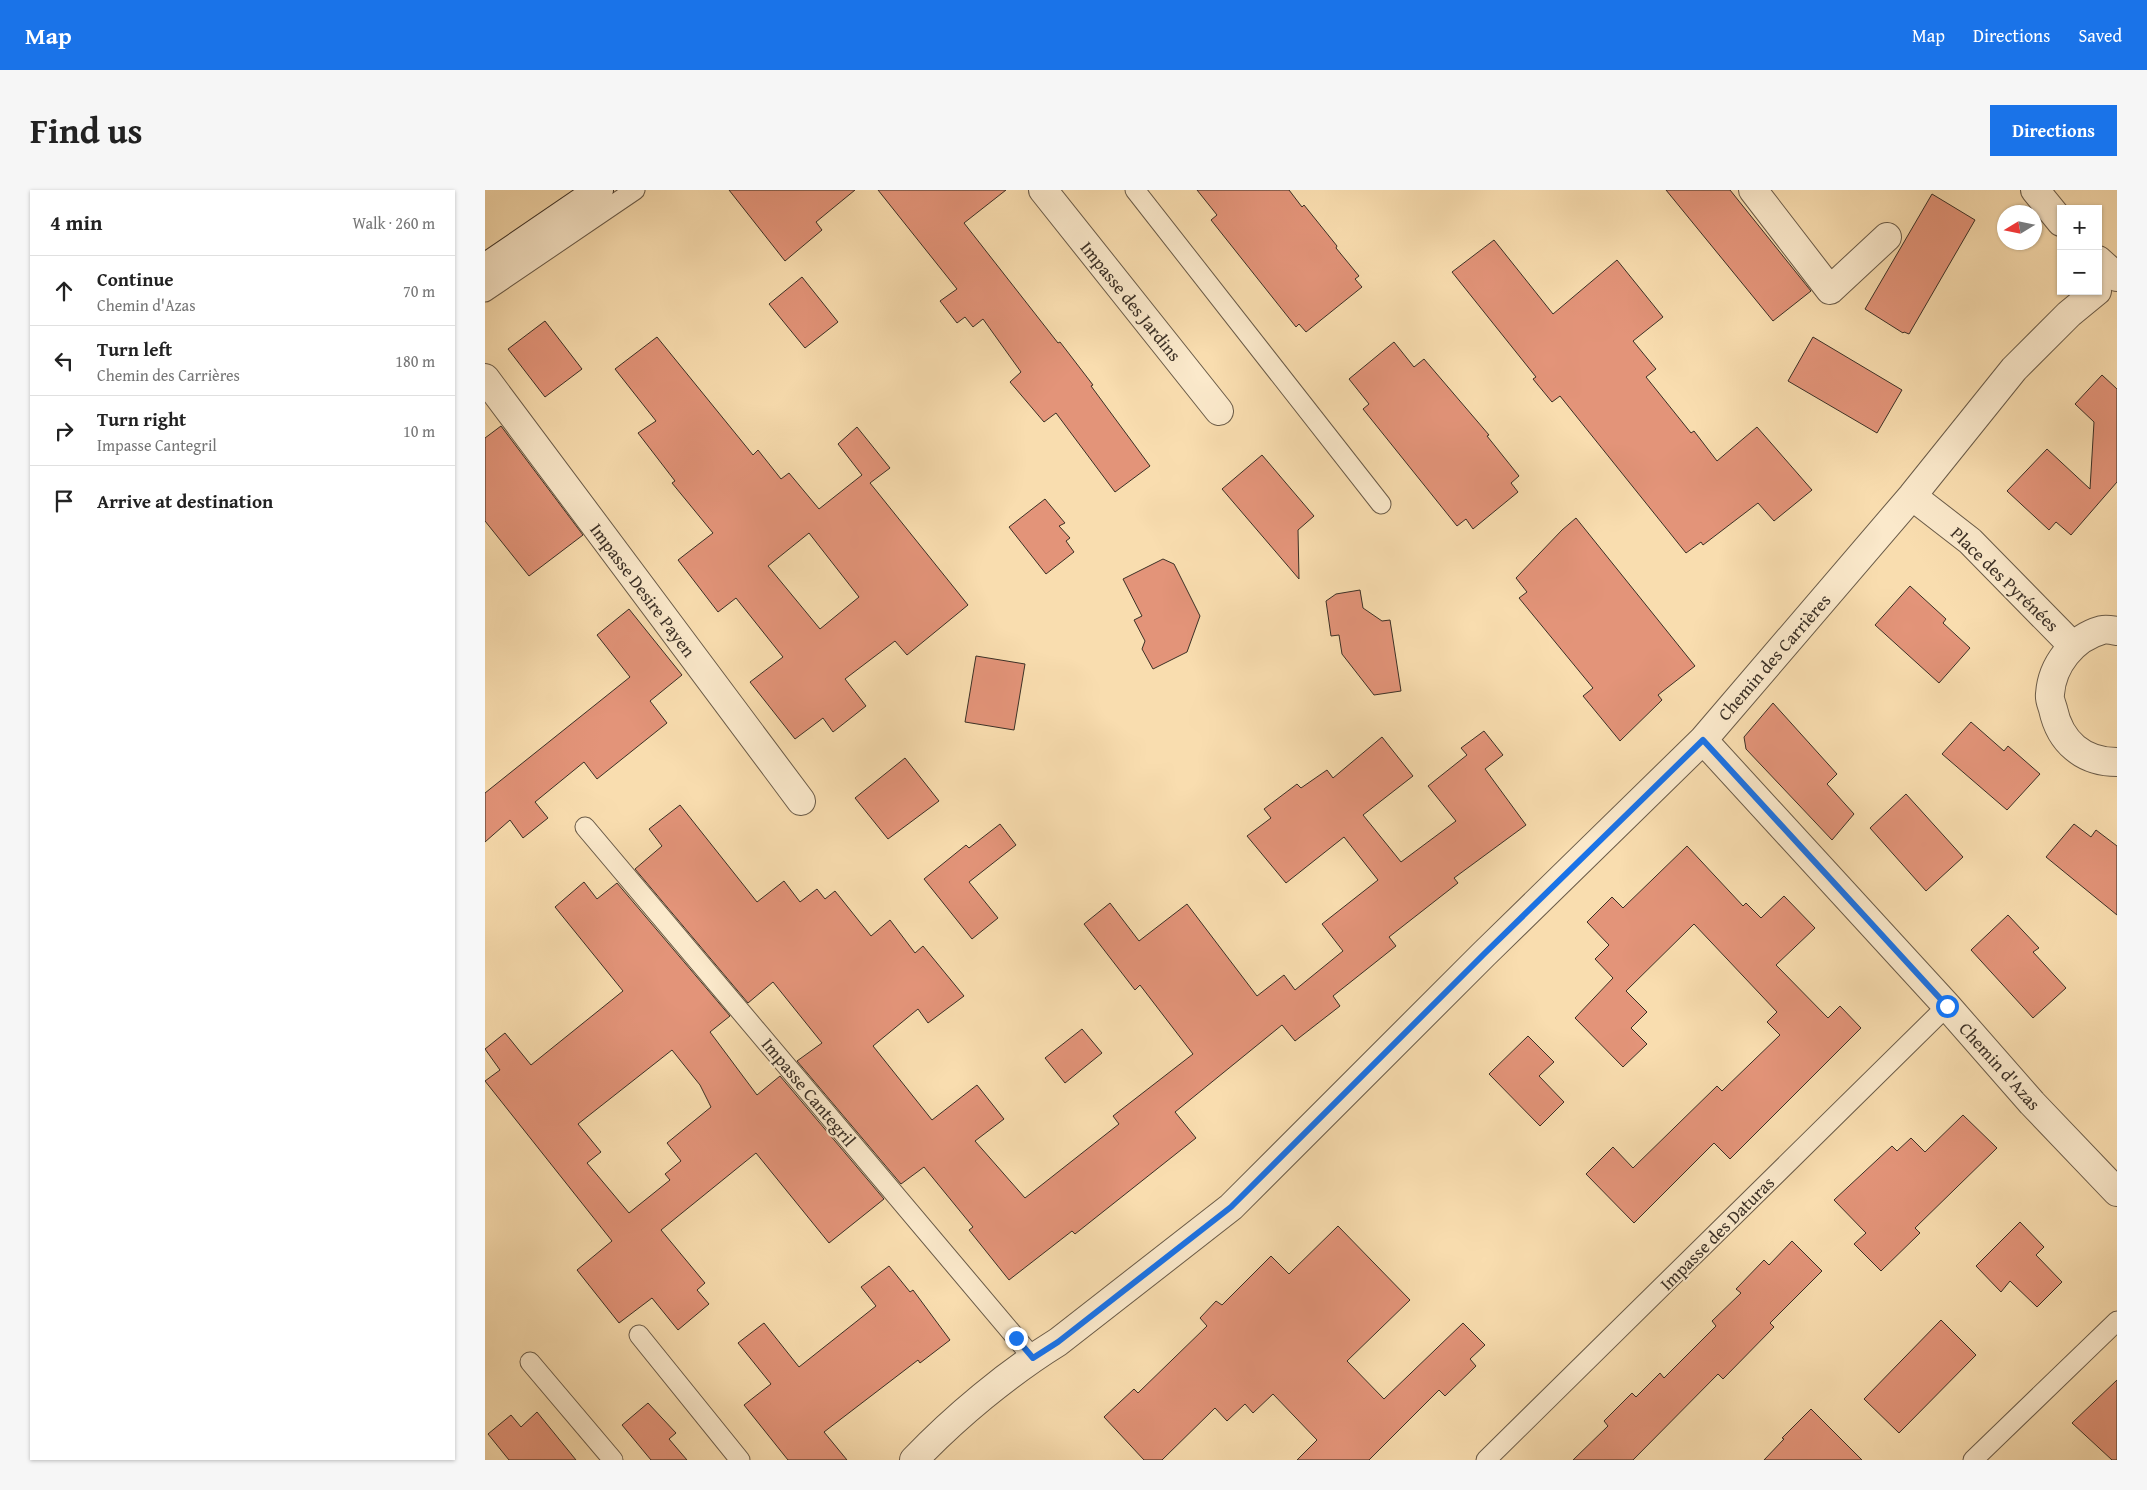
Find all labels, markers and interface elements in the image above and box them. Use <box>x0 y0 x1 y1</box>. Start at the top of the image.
text: Map <box>25 18 72 53</box>
text: Map <box>1912 22 1945 49</box>
text: Directions <box>1973 22 2050 49</box>
text: Saved <box>2078 22 2122 49</box>
text: Find us <box>30 105 143 156</box>
button: Directions <box>1990 105 2117 156</box>
north arrow <box>1997 205 2042 250</box>
map controls <box>2057 205 2102 295</box>
button: + <box>2057 205 2102 250</box>
text: 4 min <box>50 207 102 238</box>
text: Walk · 260 m <box>352 211 435 235</box>
street label: Impasse des Jardins <box>1074 235 1188 367</box>
button: − <box>2057 250 2102 295</box>
text: Continue <box>97 265 174 293</box>
icon: ahead <box>50 277 78 305</box>
text: 70 m <box>403 279 435 303</box>
text: Chemin d'Azas <box>97 293 196 317</box>
text: Turn left <box>97 335 172 363</box>
icon: left <box>50 347 78 375</box>
text: 180 m <box>395 349 435 373</box>
text: Chemin des Carrières <box>97 363 240 387</box>
text: Turn right <box>97 405 186 433</box>
icon: right <box>50 417 78 445</box>
text: 10 m <box>403 419 435 443</box>
text: Impasse Cantegril <box>97 433 217 457</box>
icon: arrive <box>50 487 78 515</box>
text: Arrive at destination <box>97 487 273 515</box>
street label: Impasse Desire Payen <box>584 517 702 663</box>
street label: Place des Pyrénées <box>1945 520 2065 638</box>
street label: Chemin des Carrières <box>1711 588 1837 726</box>
route start <box>1936 995 1959 1018</box>
street label: Chemin d'Azas <box>1953 1016 2047 1116</box>
street label: Impasse Cantegril <box>755 1032 863 1152</box>
street label: Impasse des Daturas <box>1653 1169 1781 1297</box>
route end <box>1005 1327 1028 1350</box>

